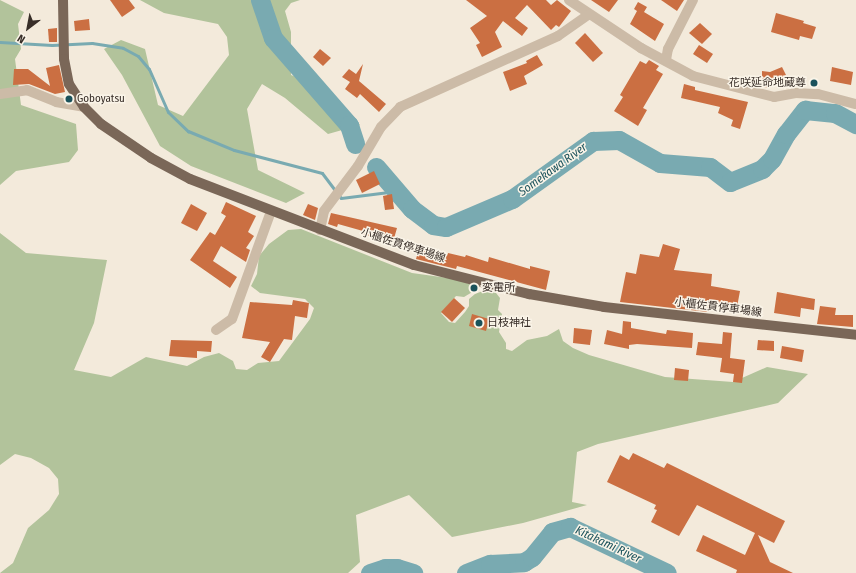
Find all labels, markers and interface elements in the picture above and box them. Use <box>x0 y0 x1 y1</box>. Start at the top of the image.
north arrow <box>8 8 48 48</box>
text: N <box>15 31 28 46</box>
place label: 花咲延命地蔵尊 <box>729 76 806 90</box>
marker: 花咲延命地蔵尊 <box>809 78 819 88</box>
place label: Goboyatsu <box>77 92 125 106</box>
marker: Goboyatsu <box>64 94 74 104</box>
water label: Somekawa River <box>516 140 590 200</box>
street label: 小櫃佐貫停車場線 <box>359 226 447 266</box>
place label: 変電所 <box>482 281 515 295</box>
marker: 変電所 <box>469 283 479 293</box>
street label: 小櫃佐貫停車場線 <box>674 296 762 320</box>
place label: 日枝神社 <box>487 316 531 330</box>
marker: 日枝神社 <box>474 318 484 328</box>
water label: Kitakami River <box>573 523 643 567</box>

